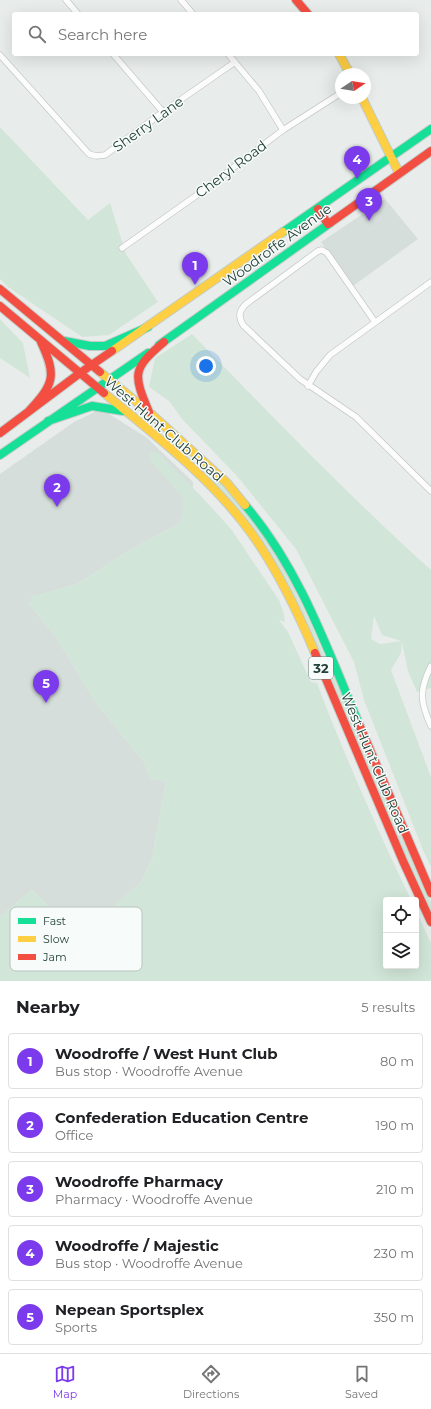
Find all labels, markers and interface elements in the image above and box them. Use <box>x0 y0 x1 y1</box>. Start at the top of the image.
search box <box>12 12 419 56</box>
icon: search <box>26 23 48 45</box>
text: Search here <box>58 25 147 44</box>
north arrow <box>335 68 371 104</box>
street label: Sherry Lane <box>109 92 187 156</box>
street label: Cheryl Road <box>192 136 270 202</box>
pin: 4 <box>344 146 370 179</box>
pin: 3 <box>356 188 382 221</box>
street label: Woodroffe Avenue <box>219 199 335 291</box>
pin: 1 <box>182 252 208 285</box>
your location <box>196 356 216 376</box>
street label: West Hunt Club Road <box>101 372 227 486</box>
pin: 2 <box>44 474 70 507</box>
road number: 32 <box>309 657 333 679</box>
pin: 5 <box>33 670 59 703</box>
street label: West Hunt Club Road <box>337 690 413 836</box>
map controls <box>383 897 419 969</box>
button: locate <box>383 897 419 933</box>
legend <box>10 907 142 971</box>
text: Fast <box>43 914 67 928</box>
text: Slow <box>43 932 69 946</box>
button: layers <box>383 933 419 969</box>
text: Jam <box>42 950 67 964</box>
text: Nearby <box>16 997 80 1017</box>
text: 5 results <box>361 999 415 1015</box>
text: Woodroffe / West Hunt Club <box>55 1044 278 1063</box>
text: 1 <box>27 1053 33 1069</box>
text: 80 m <box>380 1053 414 1069</box>
text: Bus stop · Woodroffe Avenue <box>55 1063 243 1079</box>
text: Confederation Education Centre <box>55 1108 308 1127</box>
text: 2 <box>26 1117 34 1133</box>
text: 190 m <box>376 1117 414 1133</box>
text: Office <box>55 1127 93 1143</box>
text: Woodroffe Pharmacy <box>55 1172 223 1191</box>
text: 3 <box>26 1181 34 1197</box>
text: 210 m <box>376 1181 414 1197</box>
text: Pharmacy · Woodroffe Avenue <box>55 1191 253 1207</box>
text: Woodroffe / Majestic <box>55 1236 219 1255</box>
text: 4 <box>26 1245 34 1261</box>
text: 230 m <box>373 1245 414 1261</box>
text: Bus stop · Woodroffe Avenue <box>55 1255 243 1271</box>
text: Nepean Sportsplex <box>55 1300 204 1319</box>
text: 5 <box>26 1309 34 1325</box>
text: 350 m <box>374 1309 414 1325</box>
text: Sports <box>55 1319 97 1335</box>
tab: Map <box>53 1363 77 1401</box>
tab: Directions <box>183 1363 239 1401</box>
tab: Saved <box>345 1363 378 1401</box>

